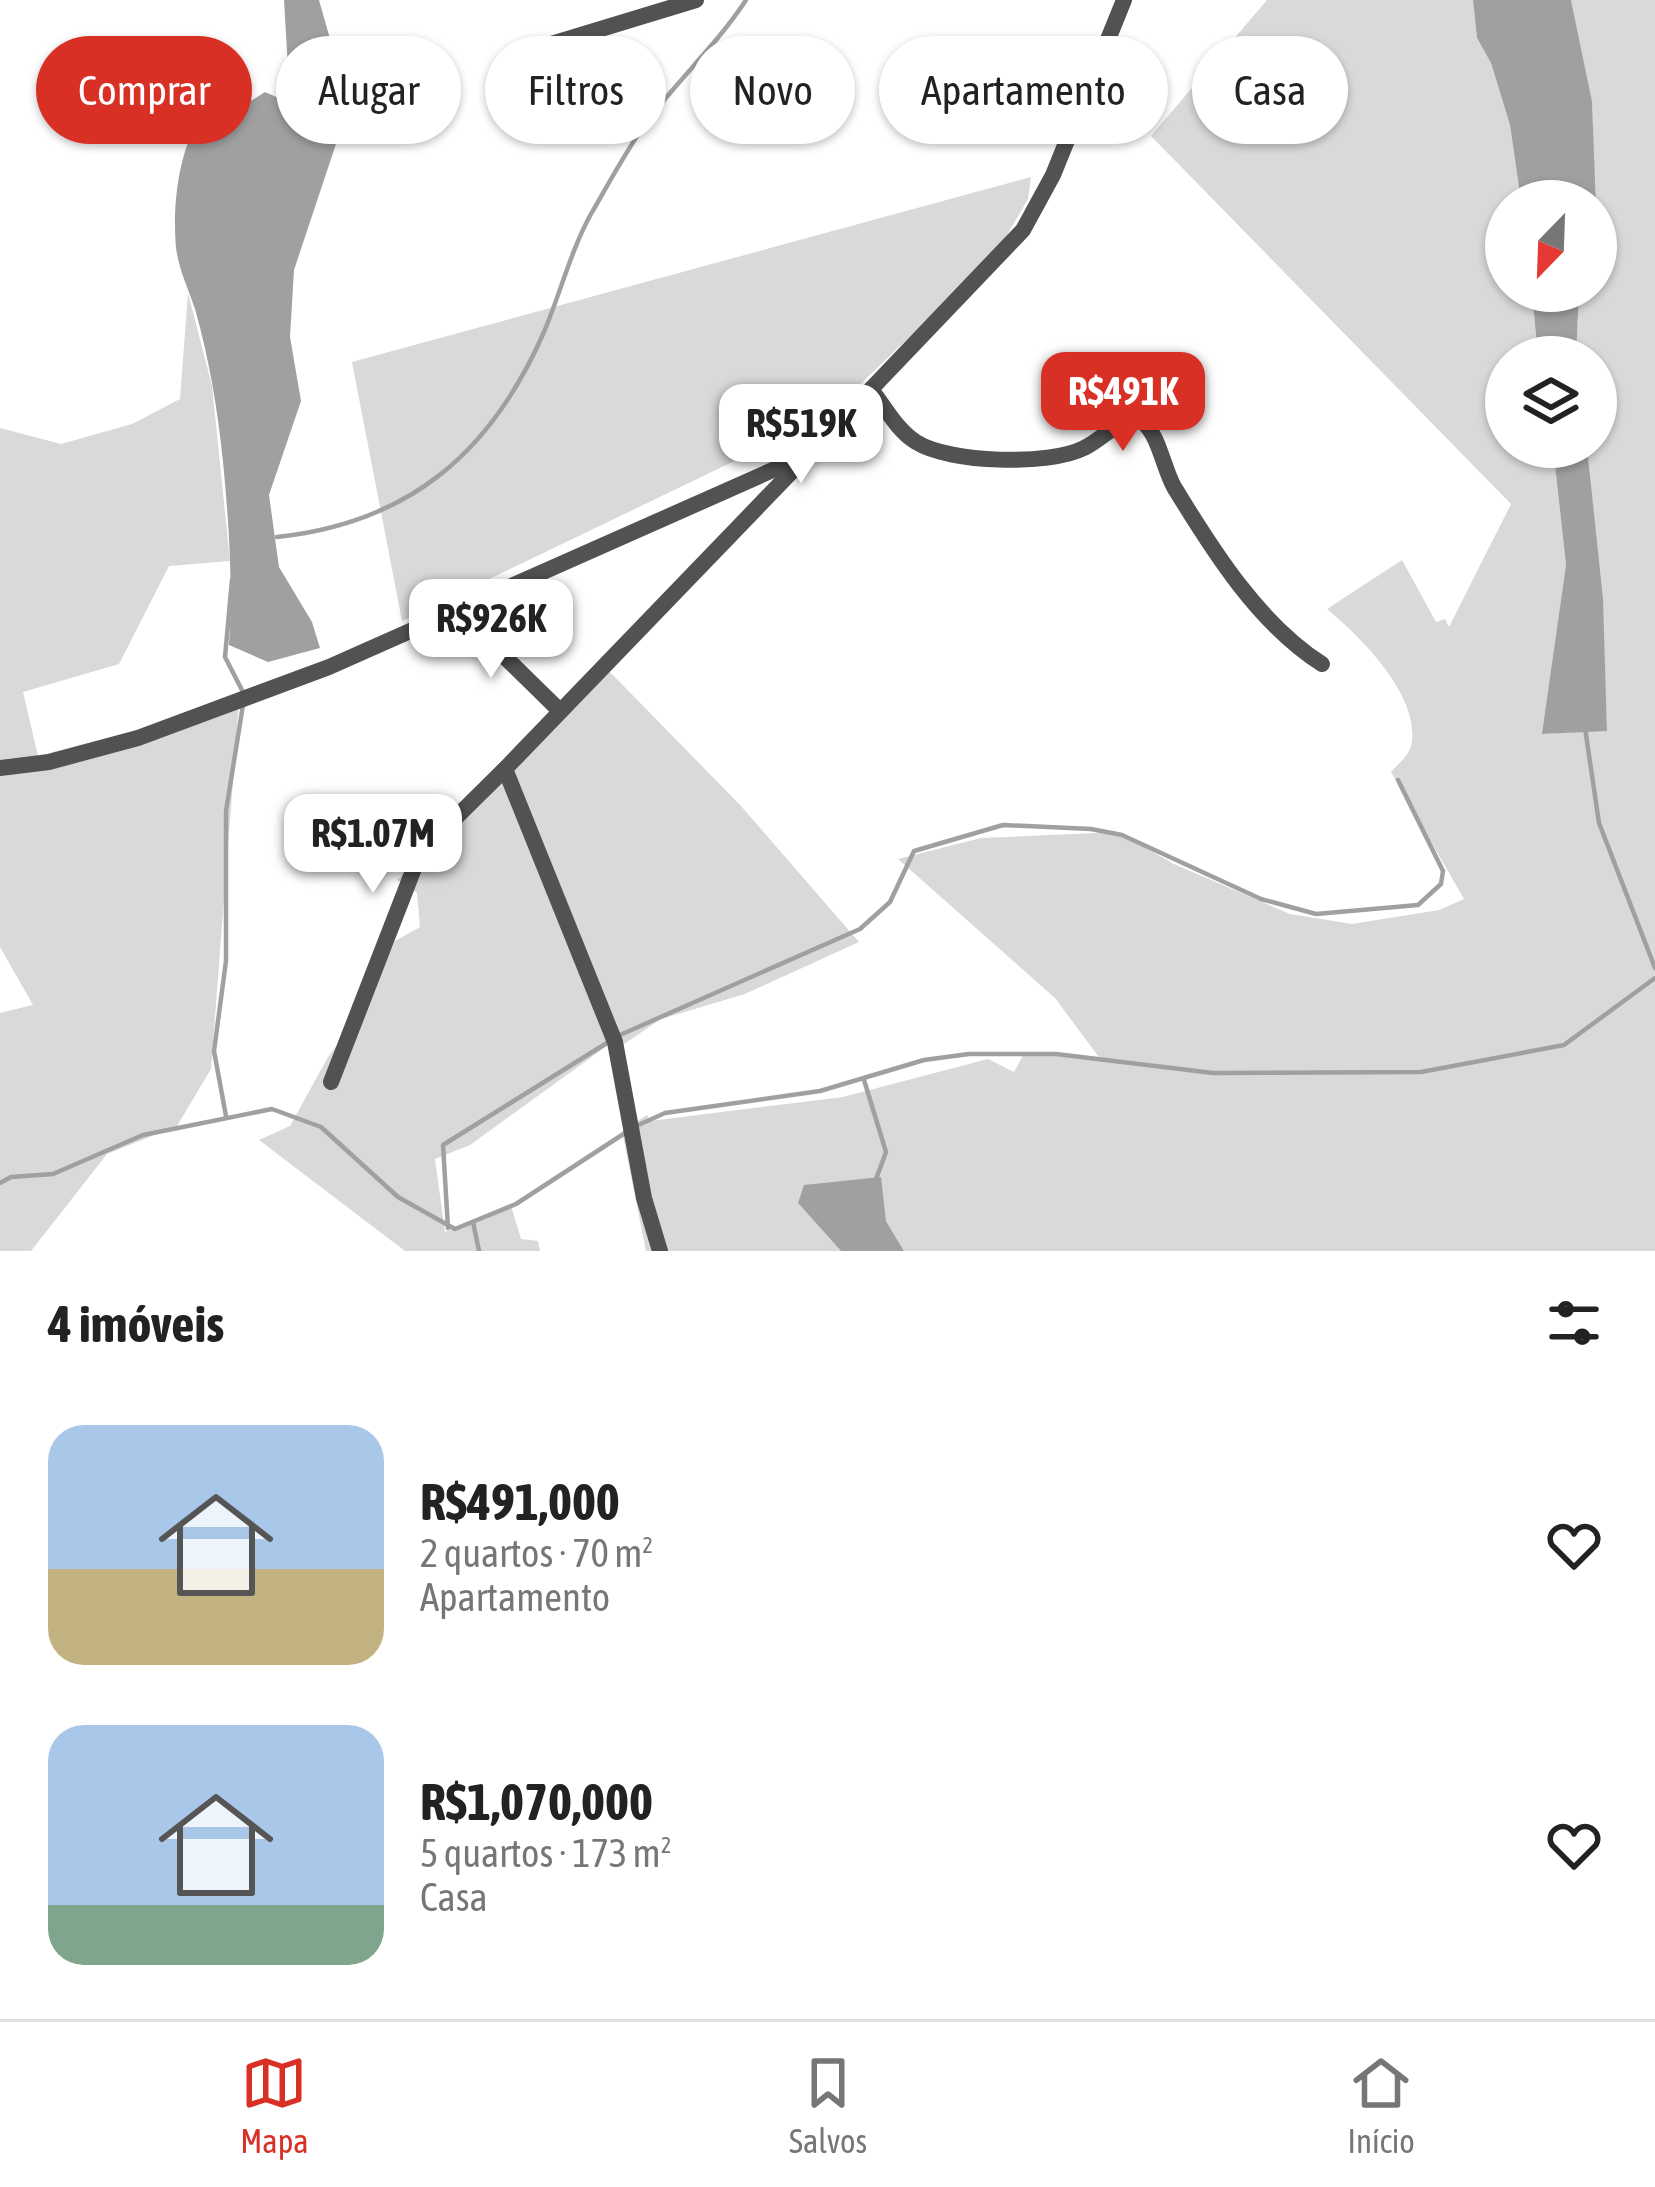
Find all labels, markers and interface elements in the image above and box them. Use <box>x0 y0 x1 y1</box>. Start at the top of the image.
chip: Comprar <box>36 36 252 144</box>
chip: Alugar <box>276 36 461 144</box>
chip: Filtros <box>485 36 666 144</box>
chip: Novo <box>690 36 855 144</box>
chip: Apartamento <box>879 36 1168 144</box>
chip: Casa <box>1192 36 1348 144</box>
north arrow <box>1485 180 1617 312</box>
map controls <box>1485 180 1617 468</box>
button: layers <box>1485 336 1617 468</box>
pin: R$491K <box>1025 352 1221 454</box>
text: R$491K <box>1068 369 1178 413</box>
pin: R$519K <box>703 384 899 486</box>
text: R$519K <box>746 401 856 445</box>
pin: R$926K <box>393 579 589 681</box>
text: R$926K <box>436 596 546 640</box>
pin: R$1.07M <box>262 794 484 896</box>
text: R$1.07M <box>311 811 435 855</box>
icon: filters <box>1541 1290 1607 1356</box>
text: 4 imóveis <box>48 1294 224 1353</box>
text: R$491,000 <box>420 1472 620 1531</box>
icon: home <box>144 1473 288 1617</box>
icon: heart <box>1541 1512 1607 1578</box>
text: 2 quartos · 70 m² <box>420 1531 653 1575</box>
text: Apartamento <box>420 1575 610 1619</box>
text: R$1,070,000 <box>420 1772 653 1831</box>
icon: home <box>144 1773 288 1917</box>
icon: heart <box>1541 1812 1607 1878</box>
text: 5 quartos · 173 m² <box>420 1831 672 1875</box>
text: Casa <box>420 1875 488 1919</box>
tab: Mapa <box>240 2050 309 2160</box>
tab: Salvos <box>789 2050 867 2160</box>
tab: Início <box>1347 2050 1415 2160</box>

